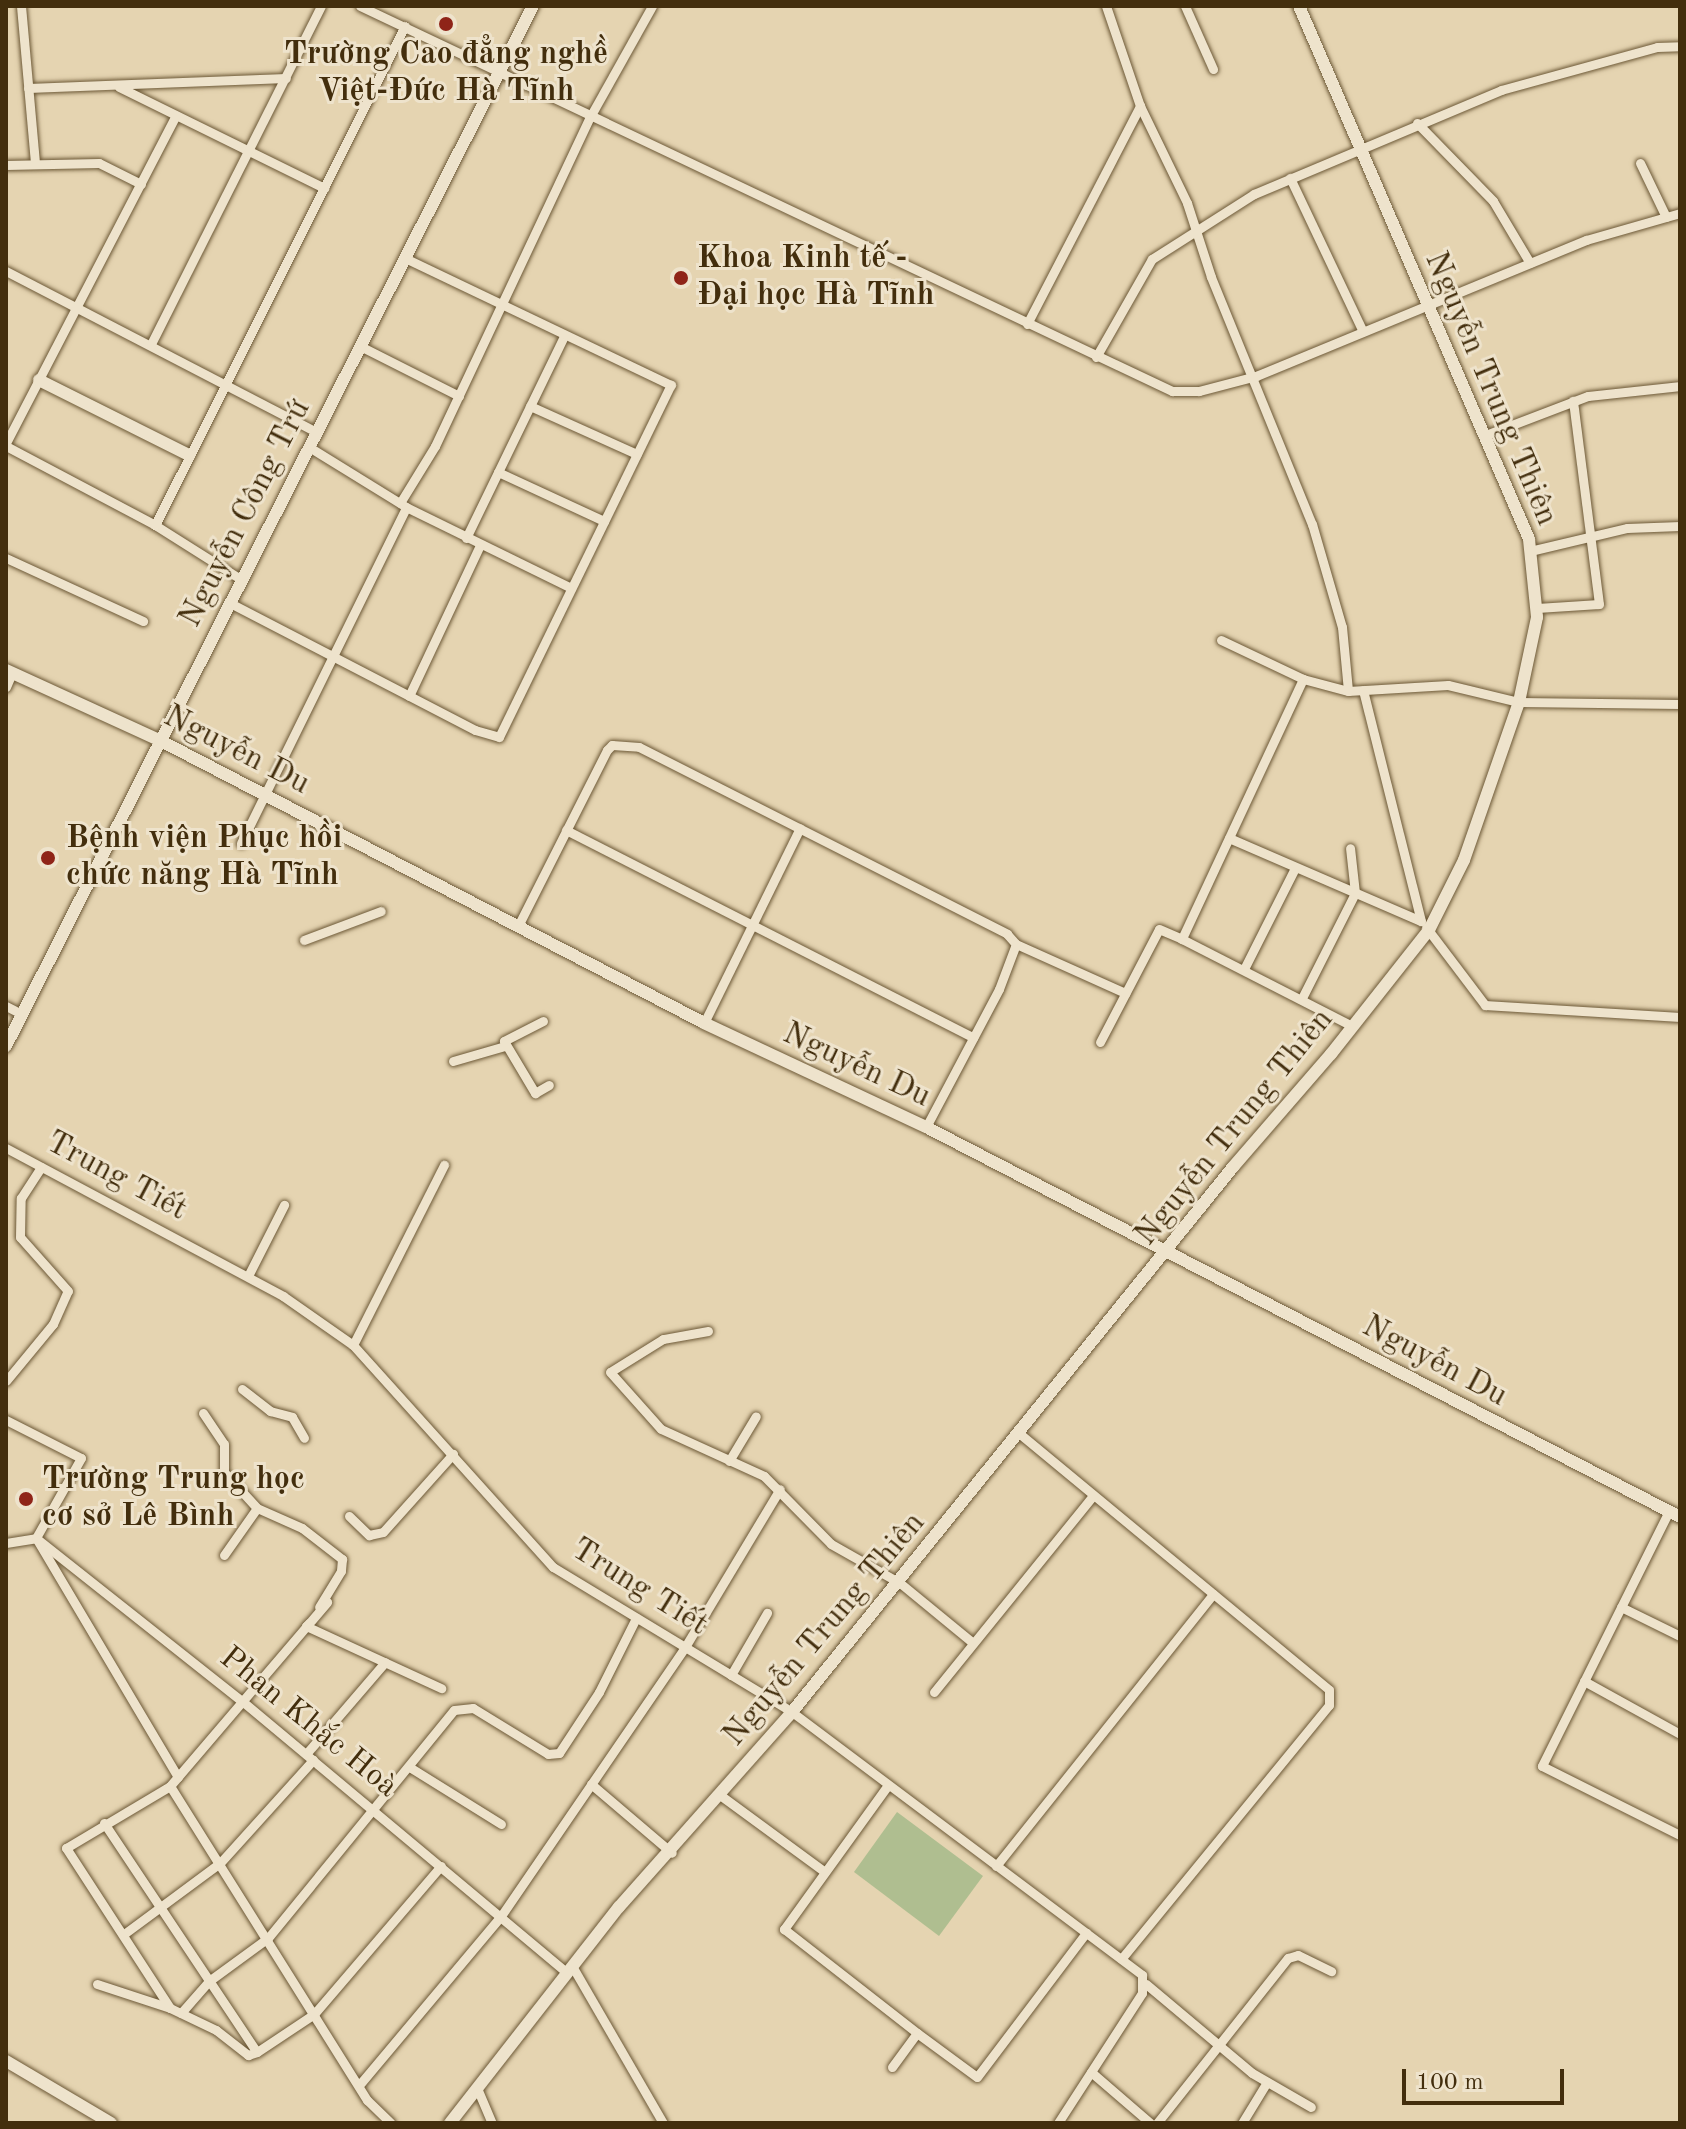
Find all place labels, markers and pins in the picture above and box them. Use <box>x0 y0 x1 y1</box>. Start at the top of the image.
marker: Trường Cao đẳng nghề Việt-Đức Hà Tĩnh <box>437 15 455 33</box>
place label: Trường Cao đẳng nghề Việt-Đức Hà Tĩnh <box>284 37 608 112</box>
place label: Khoa Kinh tế - Đại học Hà Tĩnh <box>697 241 935 316</box>
marker: Khoa Kinh tế - Đại học Hà Tĩnh <box>672 269 690 287</box>
place label: Bệnh viện Phục hồi chức năng Hà Tĩnh <box>66 821 342 896</box>
marker: Bệnh viện Phục hồi chức năng Hà Tĩnh <box>37 847 59 869</box>
place label: Trường Trung học cơ sở Lê Bình <box>42 1462 305 1537</box>
marker: Trường Trung học cơ sở Lê Bình <box>17 1490 35 1508</box>

